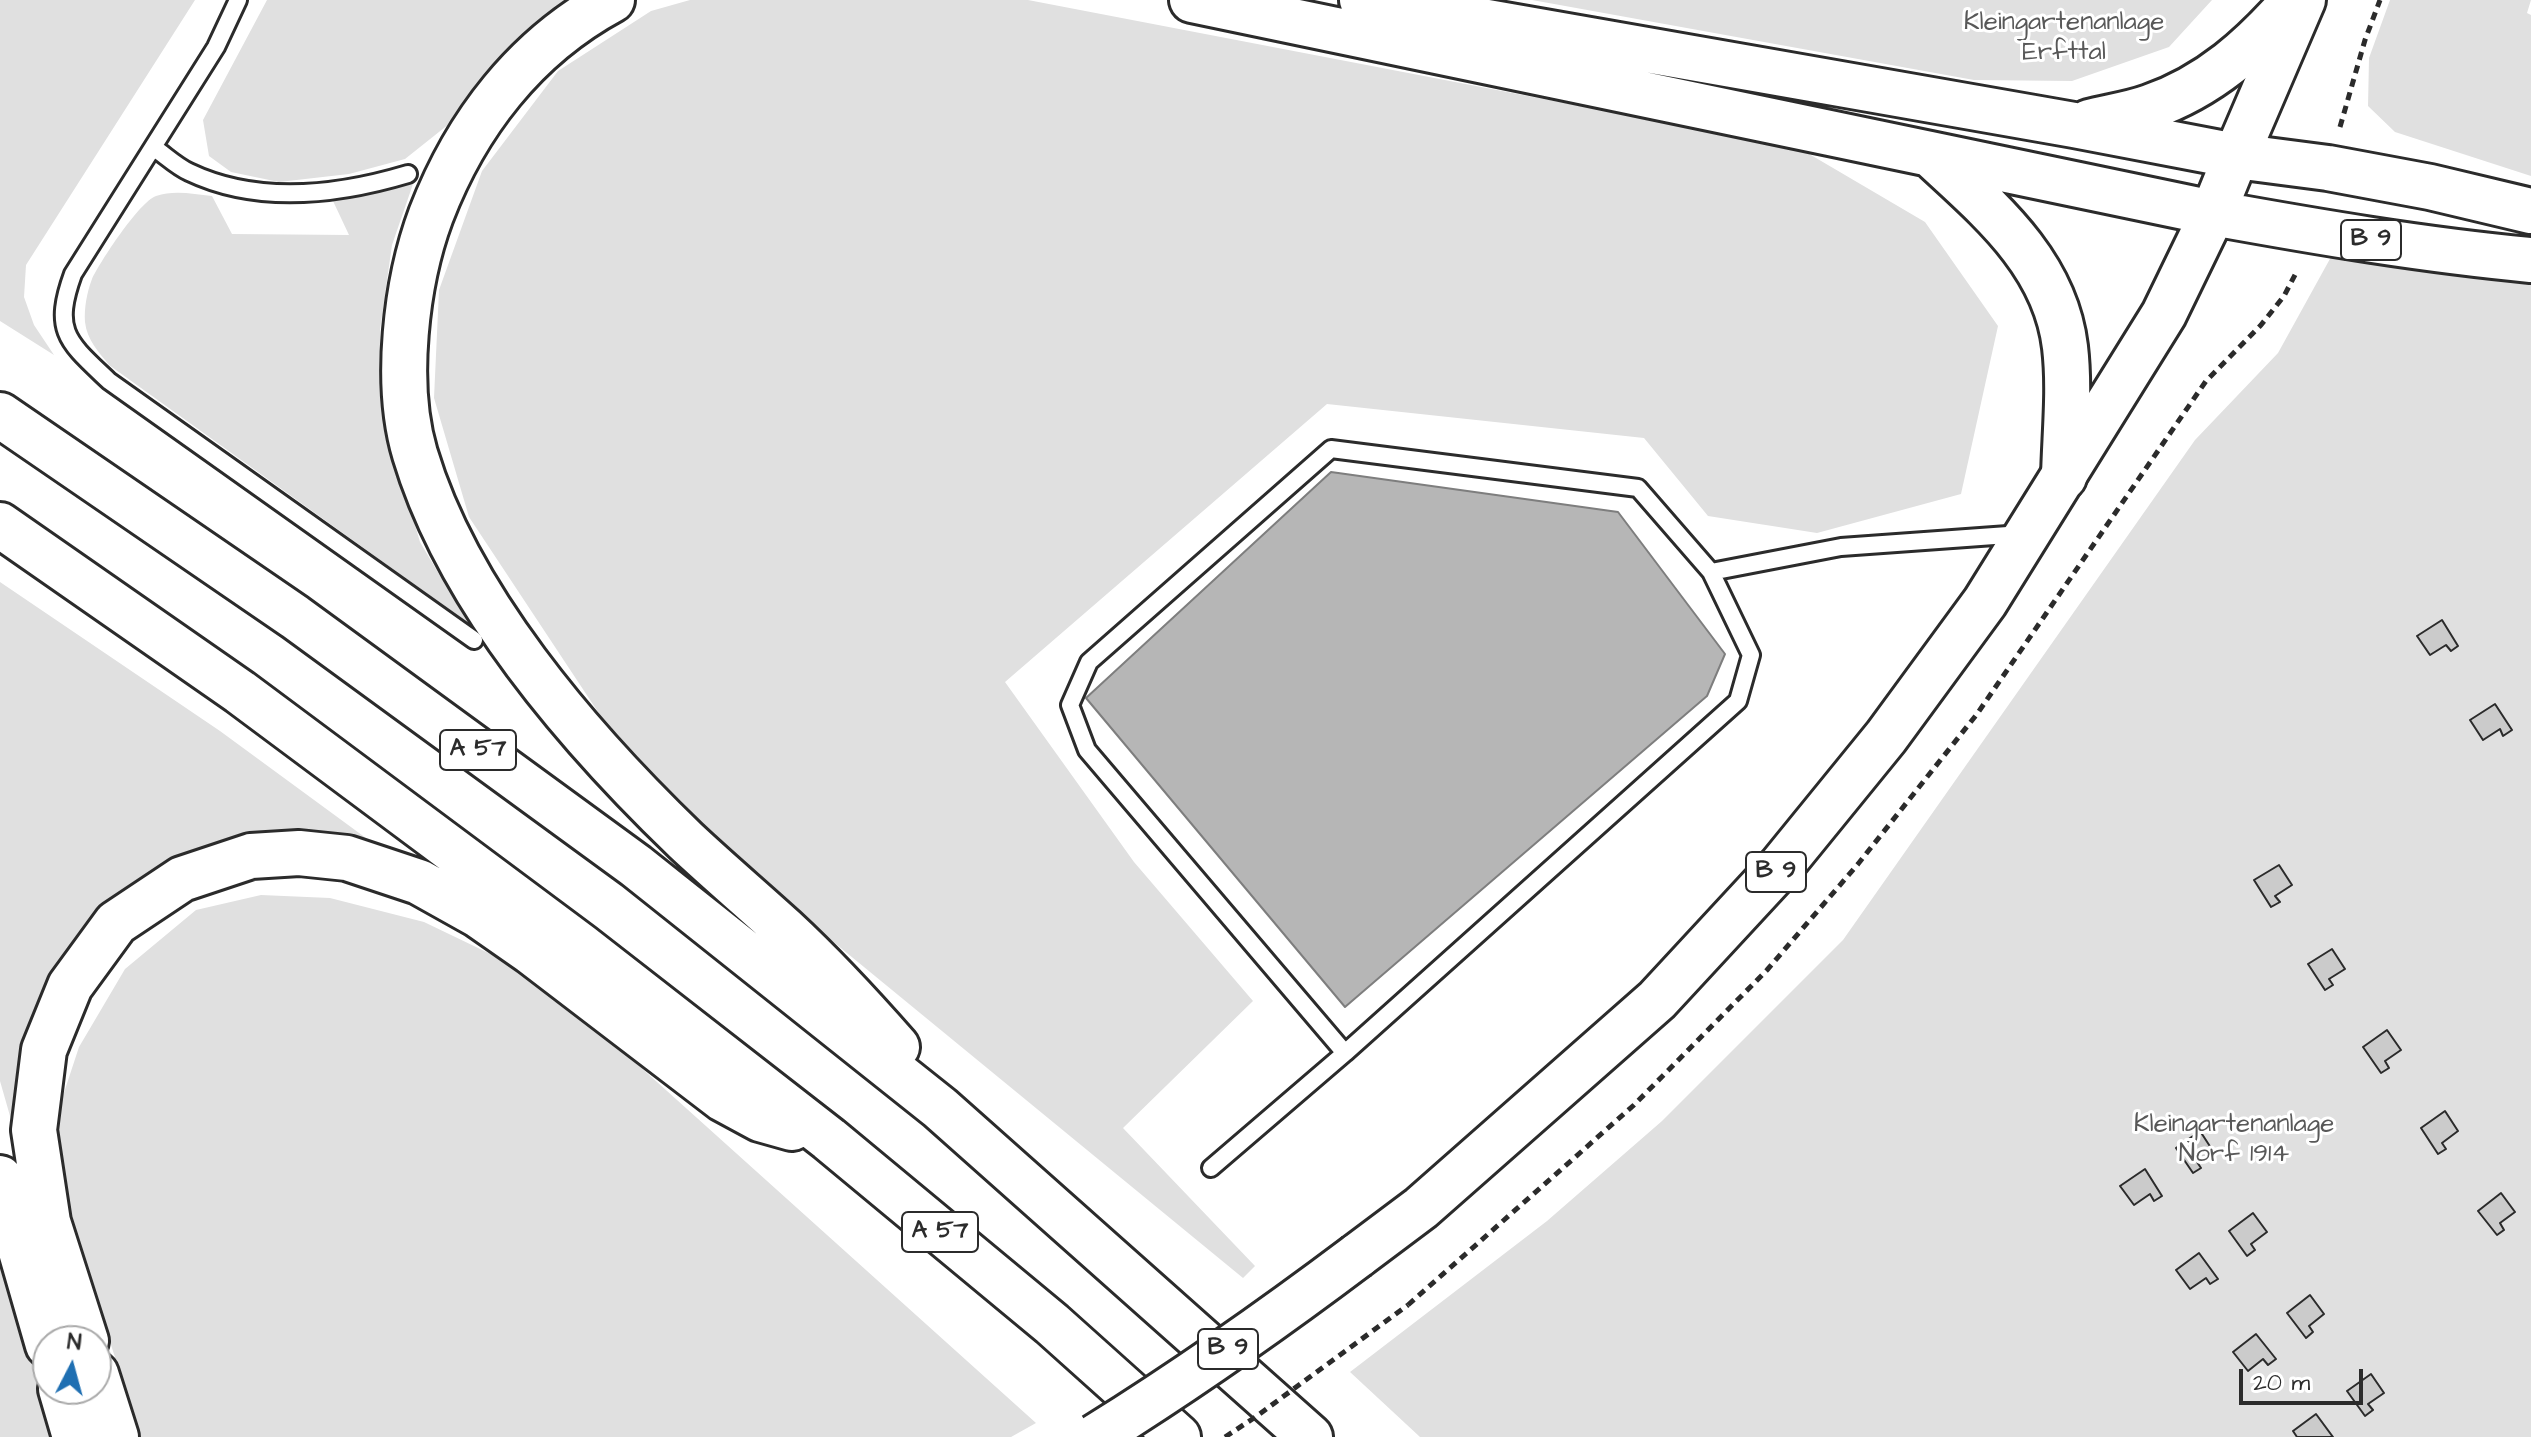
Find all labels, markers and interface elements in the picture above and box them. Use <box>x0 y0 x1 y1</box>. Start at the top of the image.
park label: Kleingartenanlage Erfttal <box>1964 8 2164 70</box>
road number: B 9 <box>2341 220 2401 260</box>
road number: A 57 <box>440 730 516 770</box>
road number: B 9 <box>1746 852 1806 892</box>
park label: Kleingartenanlage Norf 1914 <box>2134 1110 2334 1172</box>
road number: A 57 <box>902 1212 978 1252</box>
north arrow <box>32 1325 112 1405</box>
text: N <box>66 1326 83 1359</box>
road number: B 9 <box>1198 1329 1258 1369</box>
scale bar <box>2243 1353 2367 1403</box>
text: 20 m <box>2253 1366 2310 1400</box>

